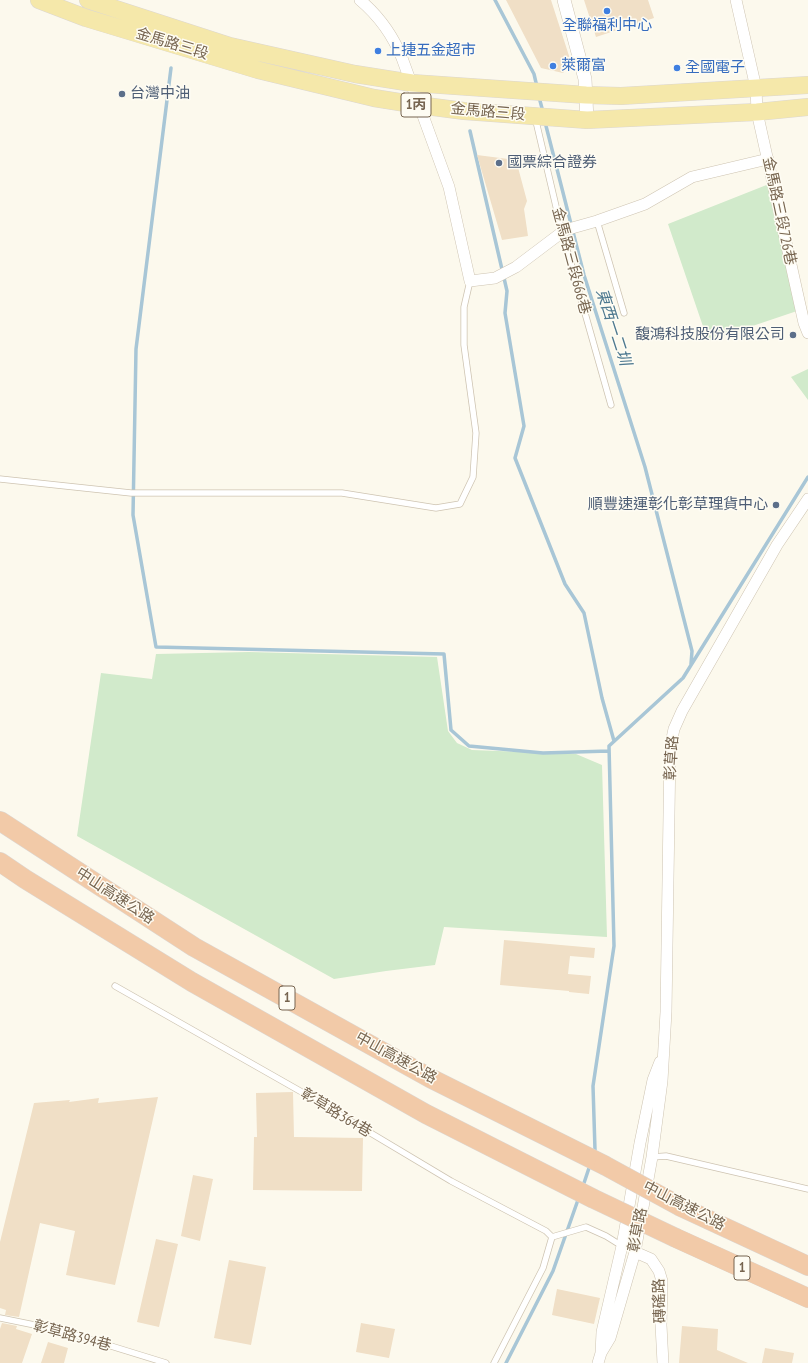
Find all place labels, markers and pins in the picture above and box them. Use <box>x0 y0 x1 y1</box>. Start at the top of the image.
marker: 全聯福利中心 <box>602 6 612 16</box>
place label: 全聯福利中心 <box>562 17 652 35</box>
place label: 上捷五金超市 <box>386 42 476 60</box>
marker: 上捷五金超市 <box>373 46 383 56</box>
place label: 萊爾富 <box>561 57 606 75</box>
place label: 全國電子 <box>685 59 745 77</box>
marker: 萊爾富 <box>548 61 558 71</box>
marker: 全國電子 <box>672 63 682 73</box>
place label: 台灣中油 <box>130 85 190 103</box>
marker: 台灣中油 <box>117 89 127 99</box>
place label: 國票綜合證券 <box>507 154 597 172</box>
marker: 國票綜合證券 <box>494 158 504 168</box>
place label: 馥鴻科技股份有限公司 <box>635 326 785 344</box>
marker: 馥鴻科技股份有限公司 <box>788 330 798 340</box>
place label: 順豐速運彰化彰草理貨中心 <box>588 496 768 514</box>
marker: 順豐速運彰化彰草理貨中心 <box>771 500 781 510</box>

